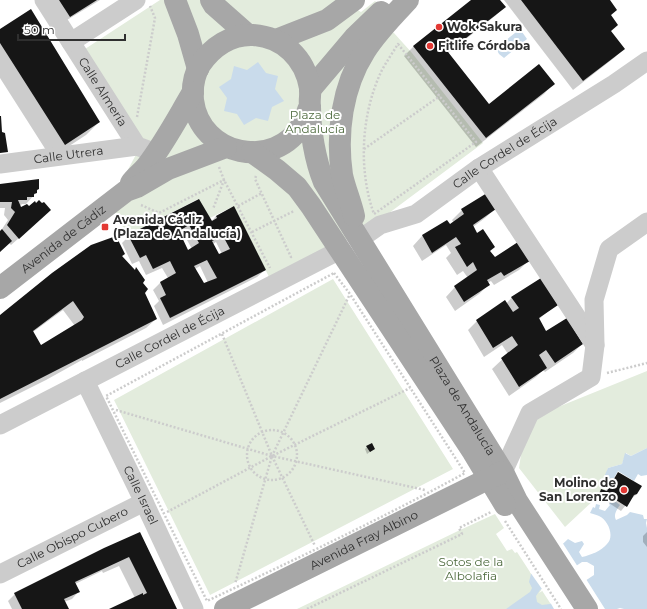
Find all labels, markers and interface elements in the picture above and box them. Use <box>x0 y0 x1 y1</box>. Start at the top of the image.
scale bar <box>18 16 125 42</box>
place label: Wok Sakura <box>447 19 523 34</box>
text: 50 m <box>24 22 55 37</box>
marker: Wok Sakura <box>434 22 444 32</box>
place label: Fitlife Córdoba <box>438 38 530 53</box>
marker: Fitlife Córdoba <box>425 41 435 51</box>
street label: Calle Almería <box>75 54 131 129</box>
park label: Plaza de Andalucía <box>285 107 345 136</box>
street label: Calle Cordel de Écija <box>449 113 560 192</box>
street label: Calle Utrera <box>33 143 104 167</box>
street label: Avenida de Cádiz <box>18 201 109 276</box>
place label: Avenida Cádiz (Plaza de Andalucía) <box>112 212 241 241</box>
marker: Avenida Cádiz (Plaza de Andalucía) <box>100 222 110 232</box>
street label: Calle Cordel de Écija <box>112 303 227 372</box>
street label: Plaza de Andalucía <box>426 353 499 458</box>
street label: Calle Israel <box>120 463 162 527</box>
place label: Molino de San Lorenzo <box>539 475 616 504</box>
marker: Molino de San Lorenzo <box>619 485 629 495</box>
street label: Calle Obispo Cubero <box>14 503 130 571</box>
street label: Avenida Fray Albino <box>307 507 420 573</box>
park label: Sotos de la Albolafia <box>439 554 503 583</box>

